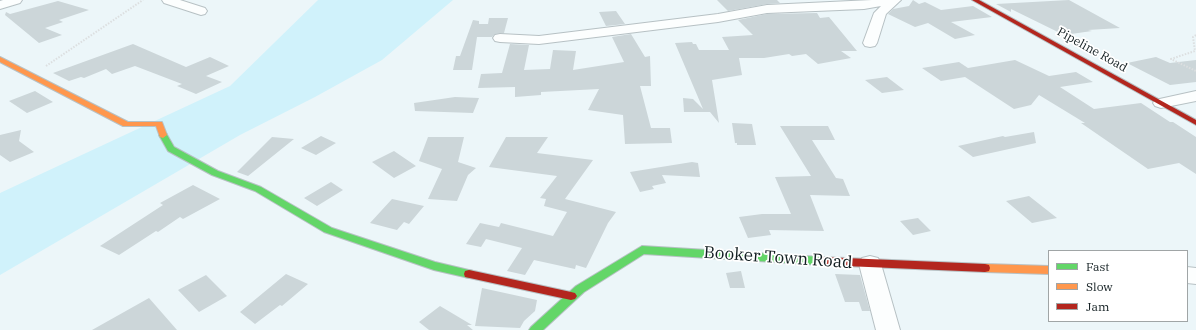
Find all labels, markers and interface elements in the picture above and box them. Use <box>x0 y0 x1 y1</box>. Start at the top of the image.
street label: Pipeline Road <box>1054 25 1130 75</box>
street label: Booker Town Road <box>703 243 853 273</box>
legend <box>1048 250 1188 322</box>
text: Fast <box>1086 259 1110 274</box>
text: Slow <box>1086 279 1113 294</box>
text: Jam <box>1086 299 1109 314</box>

